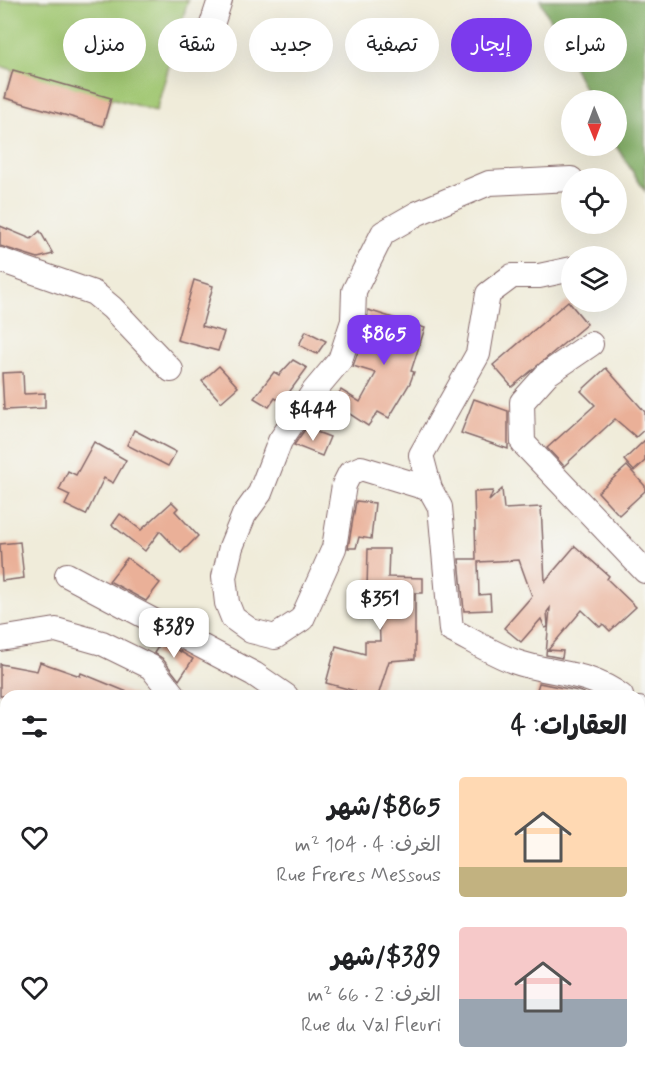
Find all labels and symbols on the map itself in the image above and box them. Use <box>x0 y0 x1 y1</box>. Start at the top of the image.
north arrow <box>561 90 627 156</box>
pin: $865 <box>348 315 420 366</box>
pin: $444 <box>277 391 349 442</box>
pin: $351 <box>344 580 416 631</box>
pin: $389 <box>138 608 210 659</box>

